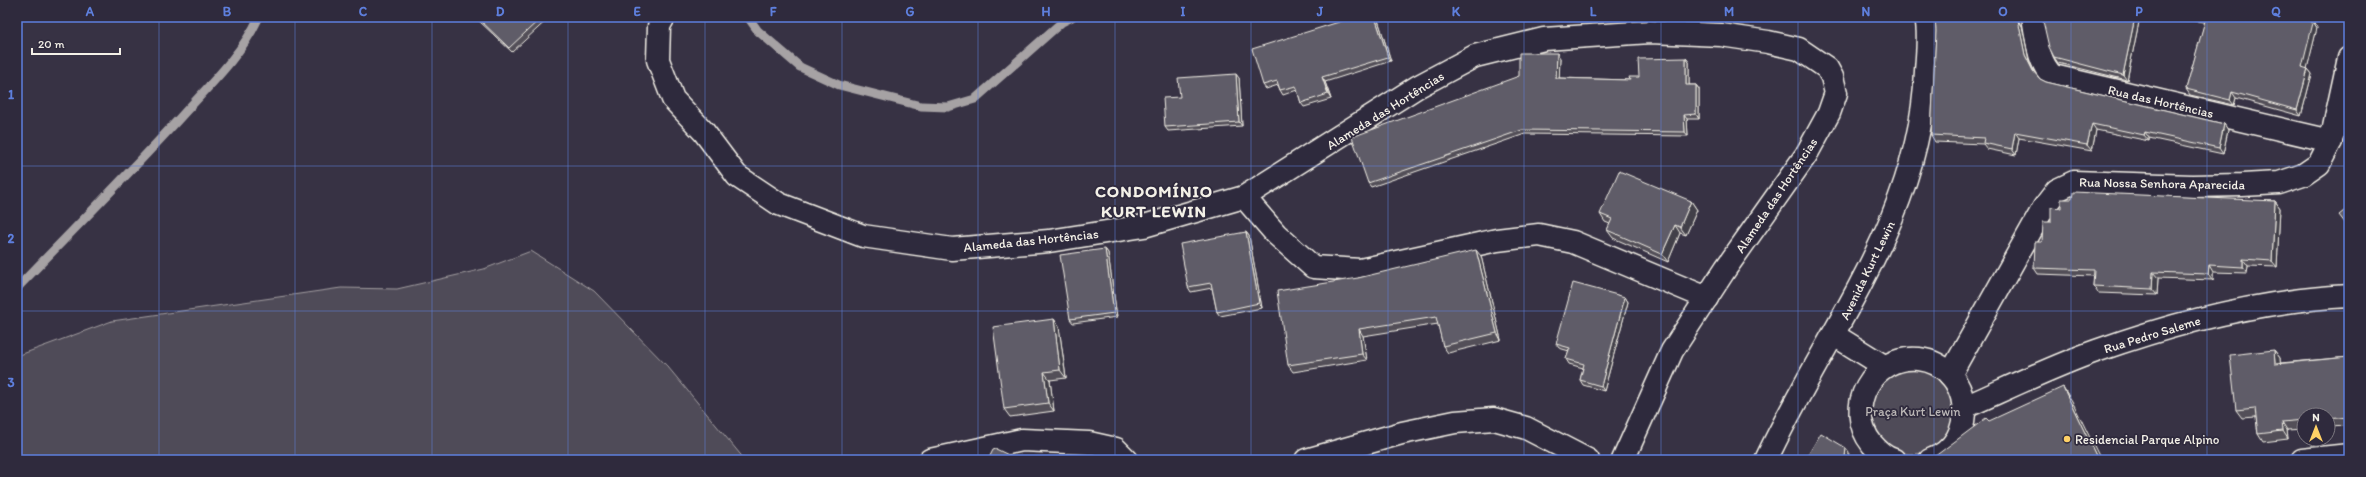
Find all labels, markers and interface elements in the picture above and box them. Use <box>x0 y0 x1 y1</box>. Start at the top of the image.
text: A <box>85 4 95 19</box>
text: B <box>223 4 232 19</box>
text: C <box>359 4 368 19</box>
text: D <box>496 4 505 19</box>
text: E <box>633 4 641 19</box>
text: F <box>770 4 777 19</box>
text: G <box>906 4 915 19</box>
text: H <box>1042 4 1051 19</box>
text: I <box>1181 4 1186 19</box>
text: J <box>1316 4 1324 19</box>
text: K <box>1452 4 1461 19</box>
text: L <box>1590 4 1597 19</box>
text: M <box>1724 4 1734 19</box>
text: N <box>1862 4 1871 19</box>
text: O <box>1998 4 2008 19</box>
text: P <box>2135 4 2143 19</box>
text: Q <box>2271 4 2281 19</box>
scale bar <box>32 30 120 56</box>
text: 20 m <box>38 37 65 51</box>
street label: Alameda das Hortências <box>1324 68 1447 153</box>
street label: Rua das Hortências <box>2107 82 2215 121</box>
text: 1 <box>8 87 14 102</box>
street label: Alameda das Hortências <box>1732 135 1821 256</box>
street label: Rua Nossa Senhora Aparecida <box>2079 175 2246 192</box>
district label: CONDOMÍNIO KURT LEWIN <box>1095 181 1213 221</box>
street label: Avenida Kurt Lewin <box>1837 218 1898 322</box>
street label: Alameda das Hortências <box>963 226 1099 255</box>
text: 2 <box>8 231 15 246</box>
street label: Rua Pedro Saleme <box>2102 313 2202 356</box>
text: 3 <box>7 375 15 390</box>
park label: Praça Kurt Lewin <box>1865 404 1961 419</box>
north arrow <box>2296 407 2336 447</box>
text: N <box>2312 411 2320 424</box>
place label: Residencial Parque Alpino <box>2075 432 2220 447</box>
marker: Residencial Parque Alpino <box>2062 434 2072 444</box>

